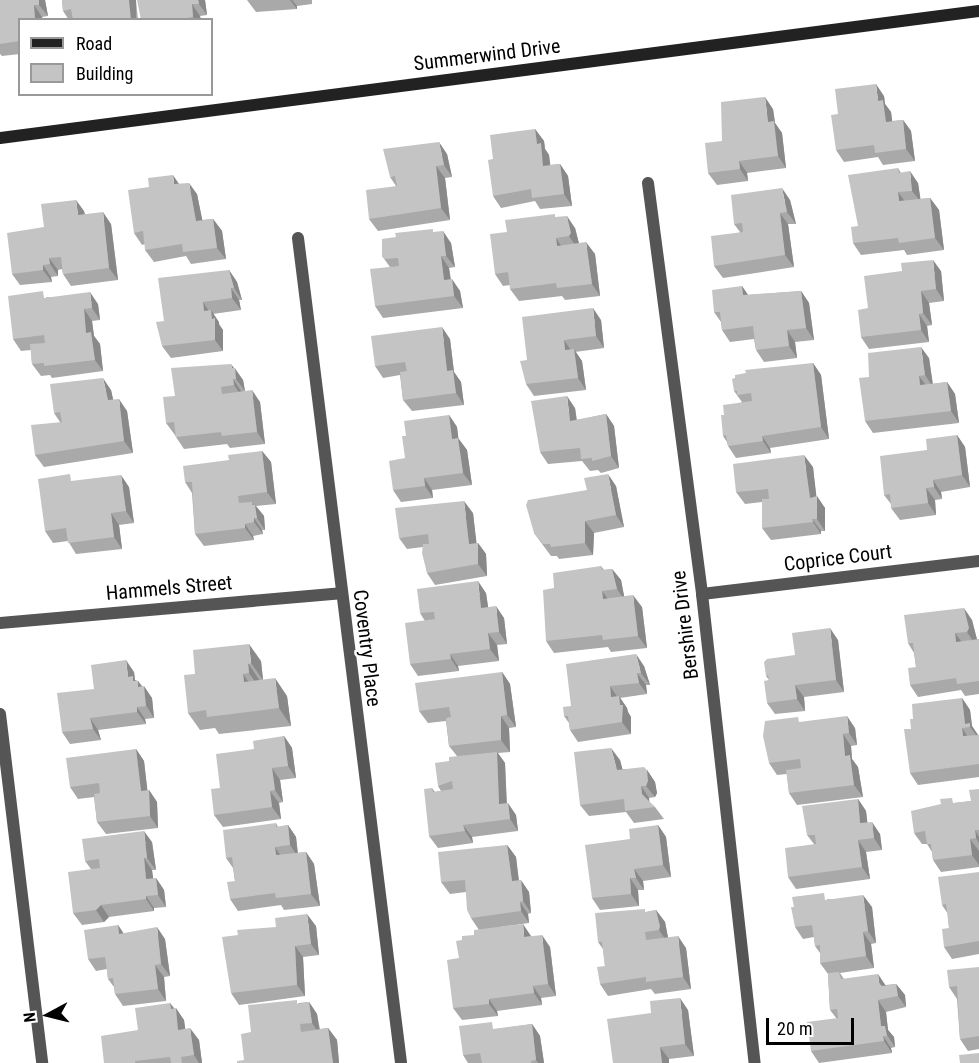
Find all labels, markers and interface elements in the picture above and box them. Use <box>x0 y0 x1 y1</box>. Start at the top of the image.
legend <box>18 18 213 96</box>
text: Road <box>76 33 112 54</box>
street label: Summerwind Drive <box>412 34 562 76</box>
text: Building <box>76 63 133 84</box>
street label: Coprice Court <box>783 539 893 577</box>
street label: Bershire Drive <box>666 569 704 681</box>
street label: Hammels Street <box>105 571 233 605</box>
street label: Coventry Place <box>348 588 386 708</box>
north arrow <box>18 985 78 1045</box>
scale bar <box>769 1006 858 1044</box>
text: N <box>20 1011 40 1023</box>
text: 20 m <box>777 1018 812 1039</box>

